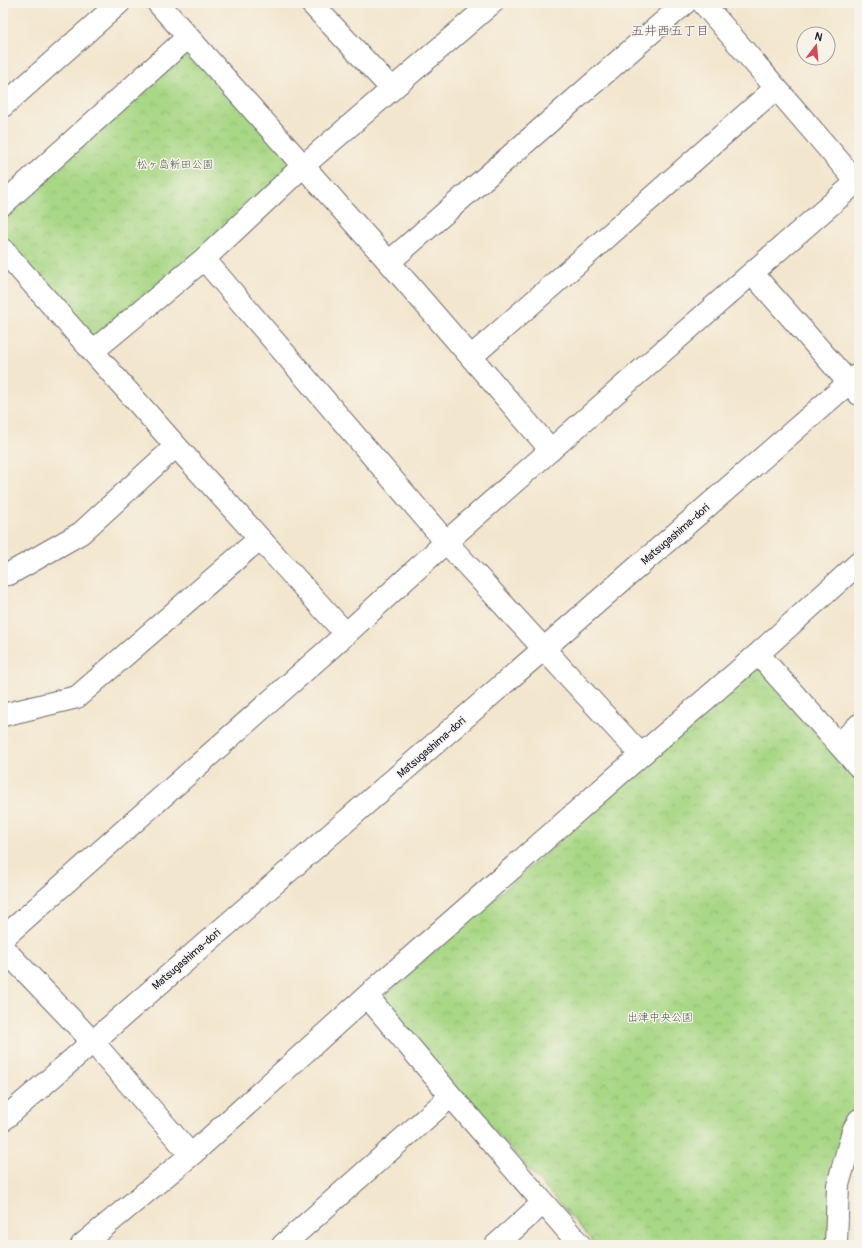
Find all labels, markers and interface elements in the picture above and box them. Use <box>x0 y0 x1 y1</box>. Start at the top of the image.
district label: 五井西五丁目 <box>631 23 709 39</box>
north arrow <box>796 26 836 66</box>
text: N <box>813 30 825 44</box>
park label: 松ヶ島新田公園 <box>137 158 214 171</box>
street label: Matsugashima-dori <box>638 501 712 568</box>
street label: Matsugashima-dori <box>394 714 468 781</box>
street label: Matsugashima-dori <box>149 926 223 993</box>
park label: 出津中央公園 <box>627 1011 693 1024</box>

